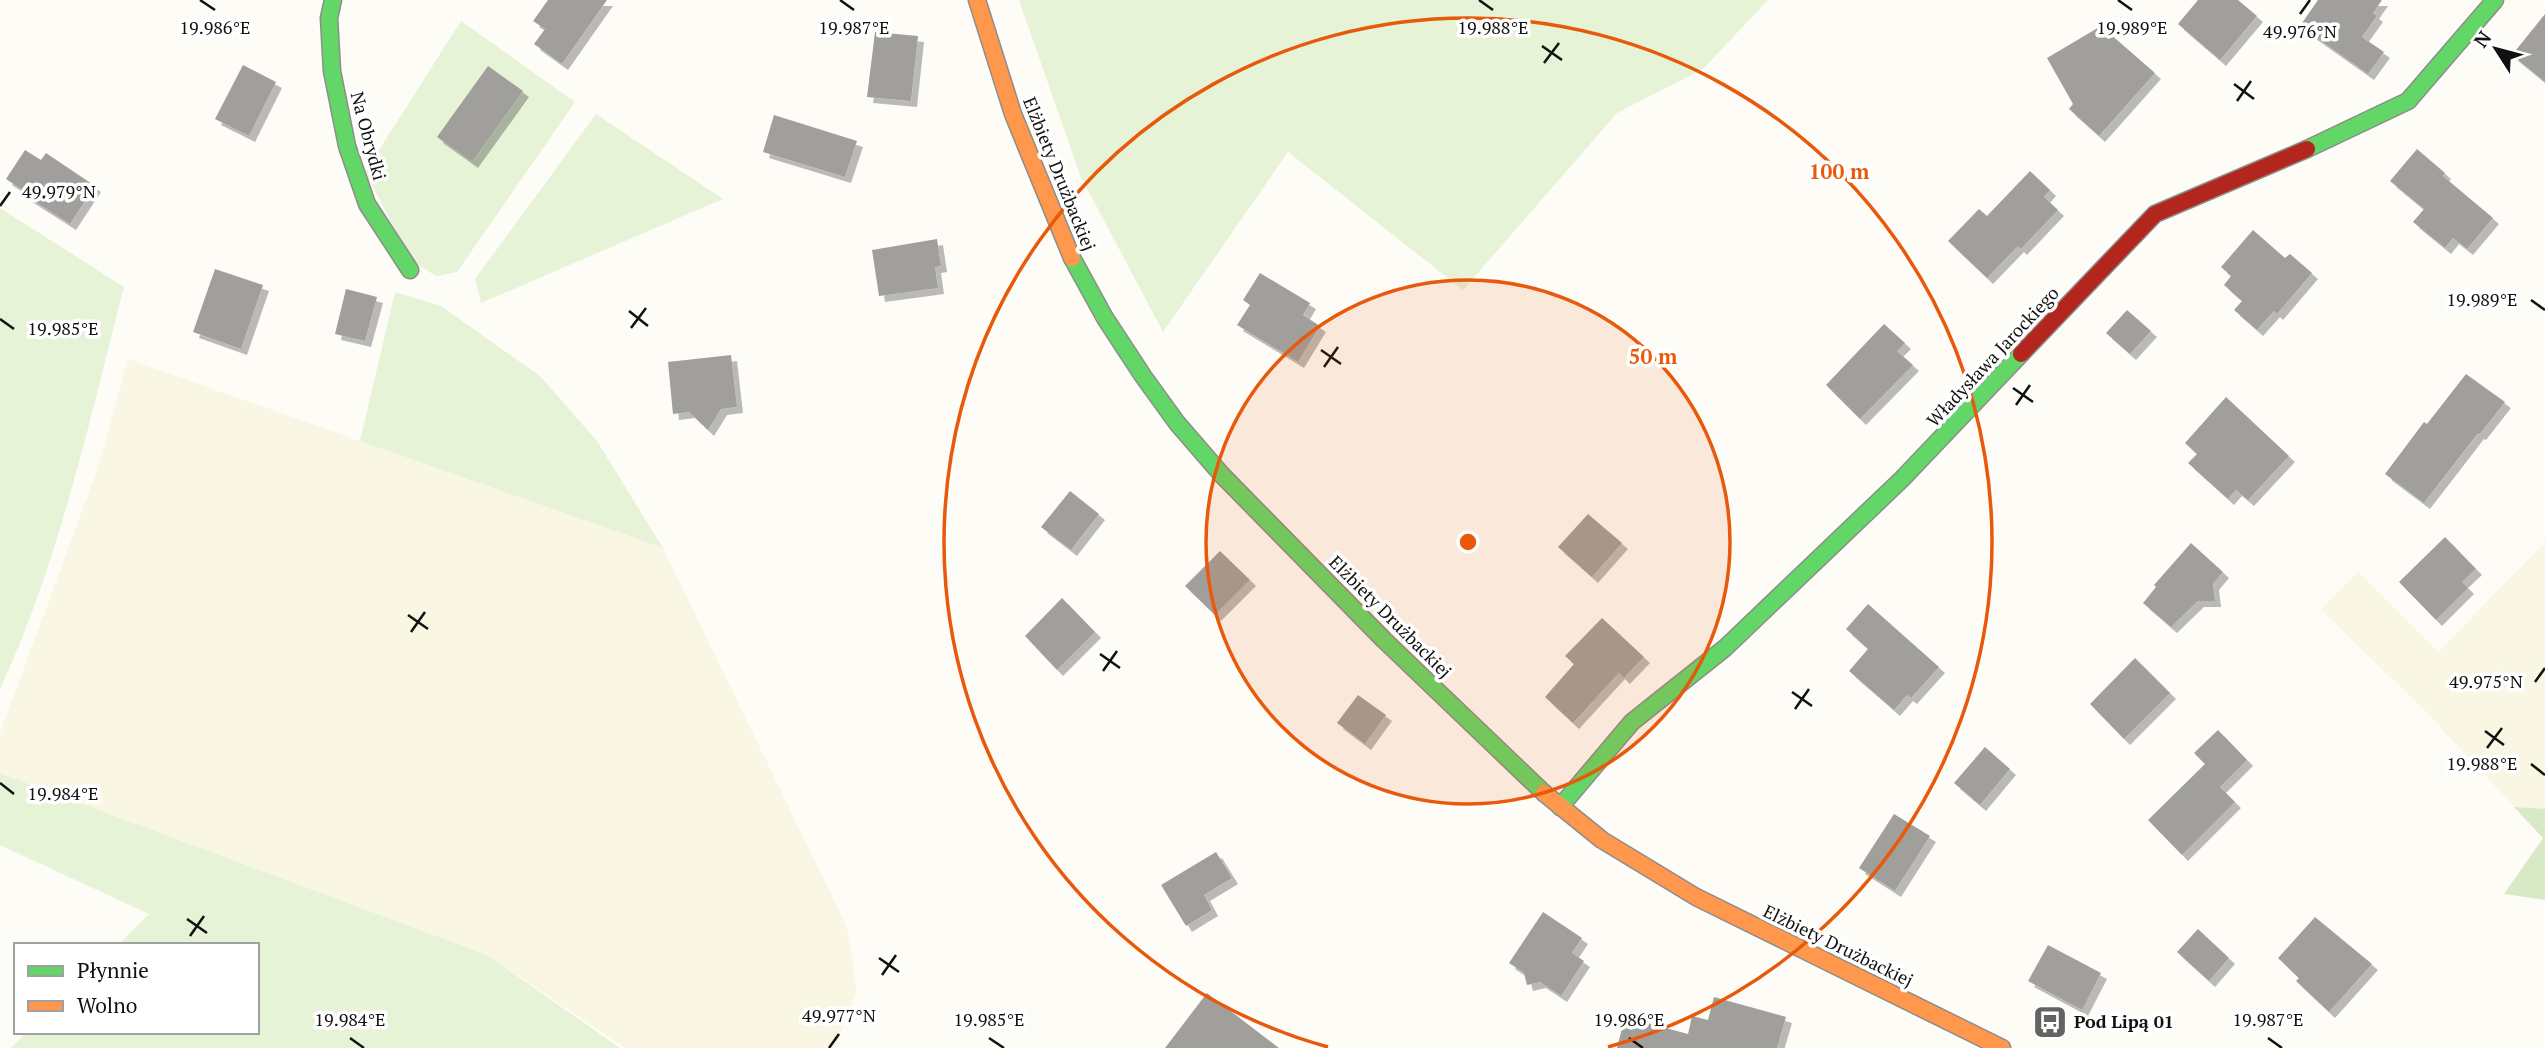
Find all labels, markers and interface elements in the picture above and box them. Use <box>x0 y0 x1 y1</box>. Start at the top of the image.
north arrow <box>2461 14 2531 84</box>
text: 19.986°E <box>179 15 251 39</box>
text: 19.987°E <box>818 15 890 39</box>
text: 19.988°E <box>1457 15 1529 39</box>
text: 19.989°E <box>2096 15 2168 39</box>
text: 49.976°N <box>2263 19 2337 43</box>
text: N <box>2467 25 2497 52</box>
street label: Na Obrydki <box>346 89 392 183</box>
street label: Elżbiety Drużbackiej <box>1018 93 1102 254</box>
text: 100 m <box>1809 157 1870 185</box>
text: 49.979°N <box>22 179 96 203</box>
street label: Władysława Jarockiego <box>1921 281 2064 432</box>
text: 19.989°E <box>2446 287 2518 311</box>
text: 19.985°E <box>27 316 99 340</box>
text: 50 m <box>1629 342 1678 370</box>
centre of rings <box>1456 530 1480 554</box>
street label: Elżbiety Drużbackiej <box>1324 550 1457 683</box>
text: 49.975°N <box>2449 669 2523 693</box>
text: 19.988°E <box>2446 751 2518 775</box>
text: 19.984°E <box>27 781 99 805</box>
street label: Elżbiety Drużbackiej <box>1759 898 1917 992</box>
legend <box>14 943 259 1034</box>
text: Płynnie <box>77 956 149 984</box>
text: Wolno <box>77 991 137 1019</box>
text: 49.977°N <box>802 1003 876 1027</box>
bus stop icon: Pod Lipą 01 <box>2031 1003 2069 1041</box>
text: 19.984°E <box>314 1007 386 1031</box>
text: 19.985°E <box>953 1007 1025 1031</box>
text: 19.986°E <box>1593 1007 1665 1031</box>
text: 19.987°E <box>2232 1007 2304 1031</box>
place label: Pod Lipą 01 <box>2074 1009 2174 1033</box>

